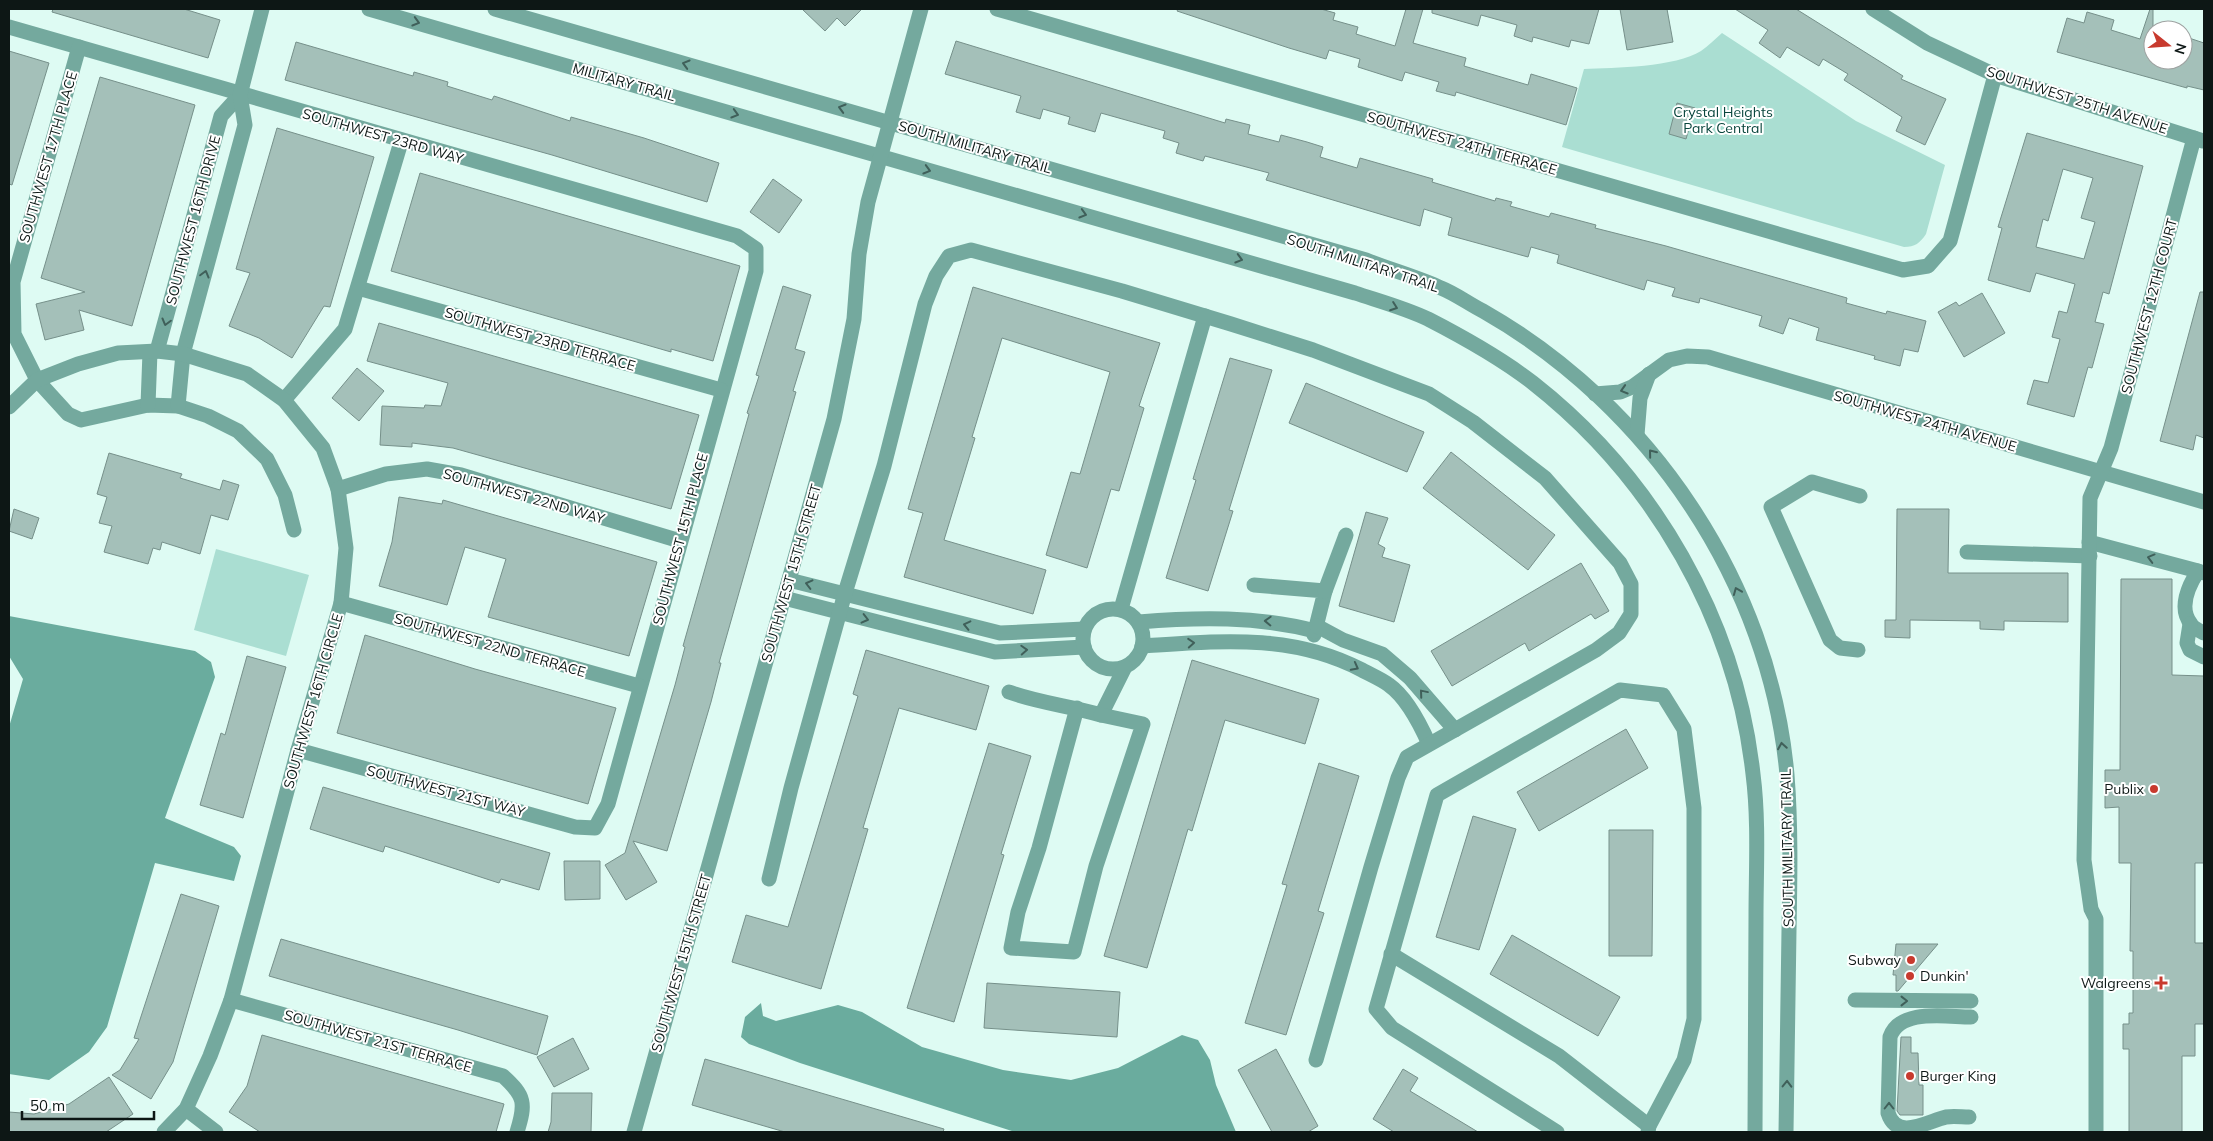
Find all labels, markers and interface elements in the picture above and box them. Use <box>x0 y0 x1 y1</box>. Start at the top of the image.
one-way arrow <box>411 17 419 27</box>
north arrow <box>2143 20 2193 70</box>
text: N <box>2170 41 2191 56</box>
street label: MILITARY TRAIL <box>571 59 678 105</box>
one-way arrow <box>683 59 691 69</box>
street label: SOUTHWEST 25TH AVENUE <box>1984 62 2170 138</box>
street label: SOUTHWEST 17TH PLACE <box>15 69 81 245</box>
park label: Crystal Heights Park Central <box>1673 103 1773 137</box>
street label: SOUTHWEST 23RD WAY <box>300 104 466 168</box>
one-way arrow <box>839 104 847 114</box>
street label: SOUTHWEST 24TH TERRACE <box>1365 107 1559 179</box>
one-way arrow <box>730 109 739 119</box>
street label: SOUTH MILITARY TRAIL <box>896 117 1054 178</box>
street label: SOUTHWEST 16TH DRIVE <box>162 133 224 307</box>
one-way arrow <box>922 164 930 174</box>
one-way arrow <box>1078 209 1086 219</box>
street label: SOUTHWEST 12TH COURT <box>2117 216 2181 396</box>
street label: SOUTH MILITARY TRAIL <box>1285 230 1441 296</box>
one-way arrow <box>1234 254 1242 264</box>
one-way arrow <box>199 269 210 278</box>
one-way arrow <box>1390 301 1398 311</box>
street label: SOUTHWEST 23RD TERRACE <box>443 303 637 375</box>
one-way arrow <box>161 317 171 325</box>
one-way arrow <box>1620 384 1629 394</box>
street label: SOUTHWEST 24TH AVENUE <box>1832 386 2018 456</box>
one-way arrow <box>1649 450 1658 459</box>
street label: SOUTHWEST 15TH PLACE <box>648 451 712 627</box>
street label: SOUTHWEST 22ND WAY <box>441 464 607 528</box>
street label: SOUTHWEST 15TH STREET <box>757 481 825 664</box>
one-way arrow <box>2147 554 2156 564</box>
one-way arrow <box>806 580 814 590</box>
one-way arrow <box>1733 587 1744 596</box>
street label: SOUTHWEST 22ND TERRACE <box>392 609 588 681</box>
street label: SOUTHWEST 16TH CIRCLE <box>279 611 347 791</box>
one-way arrow <box>861 613 870 624</box>
one-way arrow <box>1263 616 1271 627</box>
one-way arrow <box>962 620 971 631</box>
one-way arrow <box>1187 637 1195 648</box>
one-way arrow <box>1020 645 1028 656</box>
one-way arrow <box>1349 660 1358 670</box>
one-way arrow <box>1420 689 1429 698</box>
one-way arrow <box>1778 742 1788 751</box>
street label: SOUTHWEST 21ST WAY <box>365 761 528 821</box>
street label: SOUTH MILITARY TRAIL <box>1777 768 1797 927</box>
place label: Publix <box>2104 780 2145 798</box>
marker: Publix <box>2148 783 2160 795</box>
street label: SOUTHWEST 15TH STREET <box>647 871 715 1054</box>
place label: Subway <box>1848 951 1902 969</box>
marker: Subway <box>1905 954 1917 966</box>
place label: Dunkin' <box>1920 967 1969 985</box>
marker: Dunkin' <box>1904 970 1916 982</box>
place label: Walgreens <box>2081 974 2151 992</box>
marker: Walgreens <box>2155 977 2167 989</box>
one-way arrow <box>1900 996 1908 1006</box>
street label: SOUTHWEST 21ST TERRACE <box>282 1006 474 1076</box>
place label: Burger King <box>1920 1067 1996 1085</box>
marker: Burger King <box>1904 1070 1916 1082</box>
one-way arrow <box>1782 1079 1792 1087</box>
scale bar <box>22 1088 155 1120</box>
text: 50 m <box>30 1096 65 1115</box>
one-way arrow <box>1884 1102 1894 1110</box>

